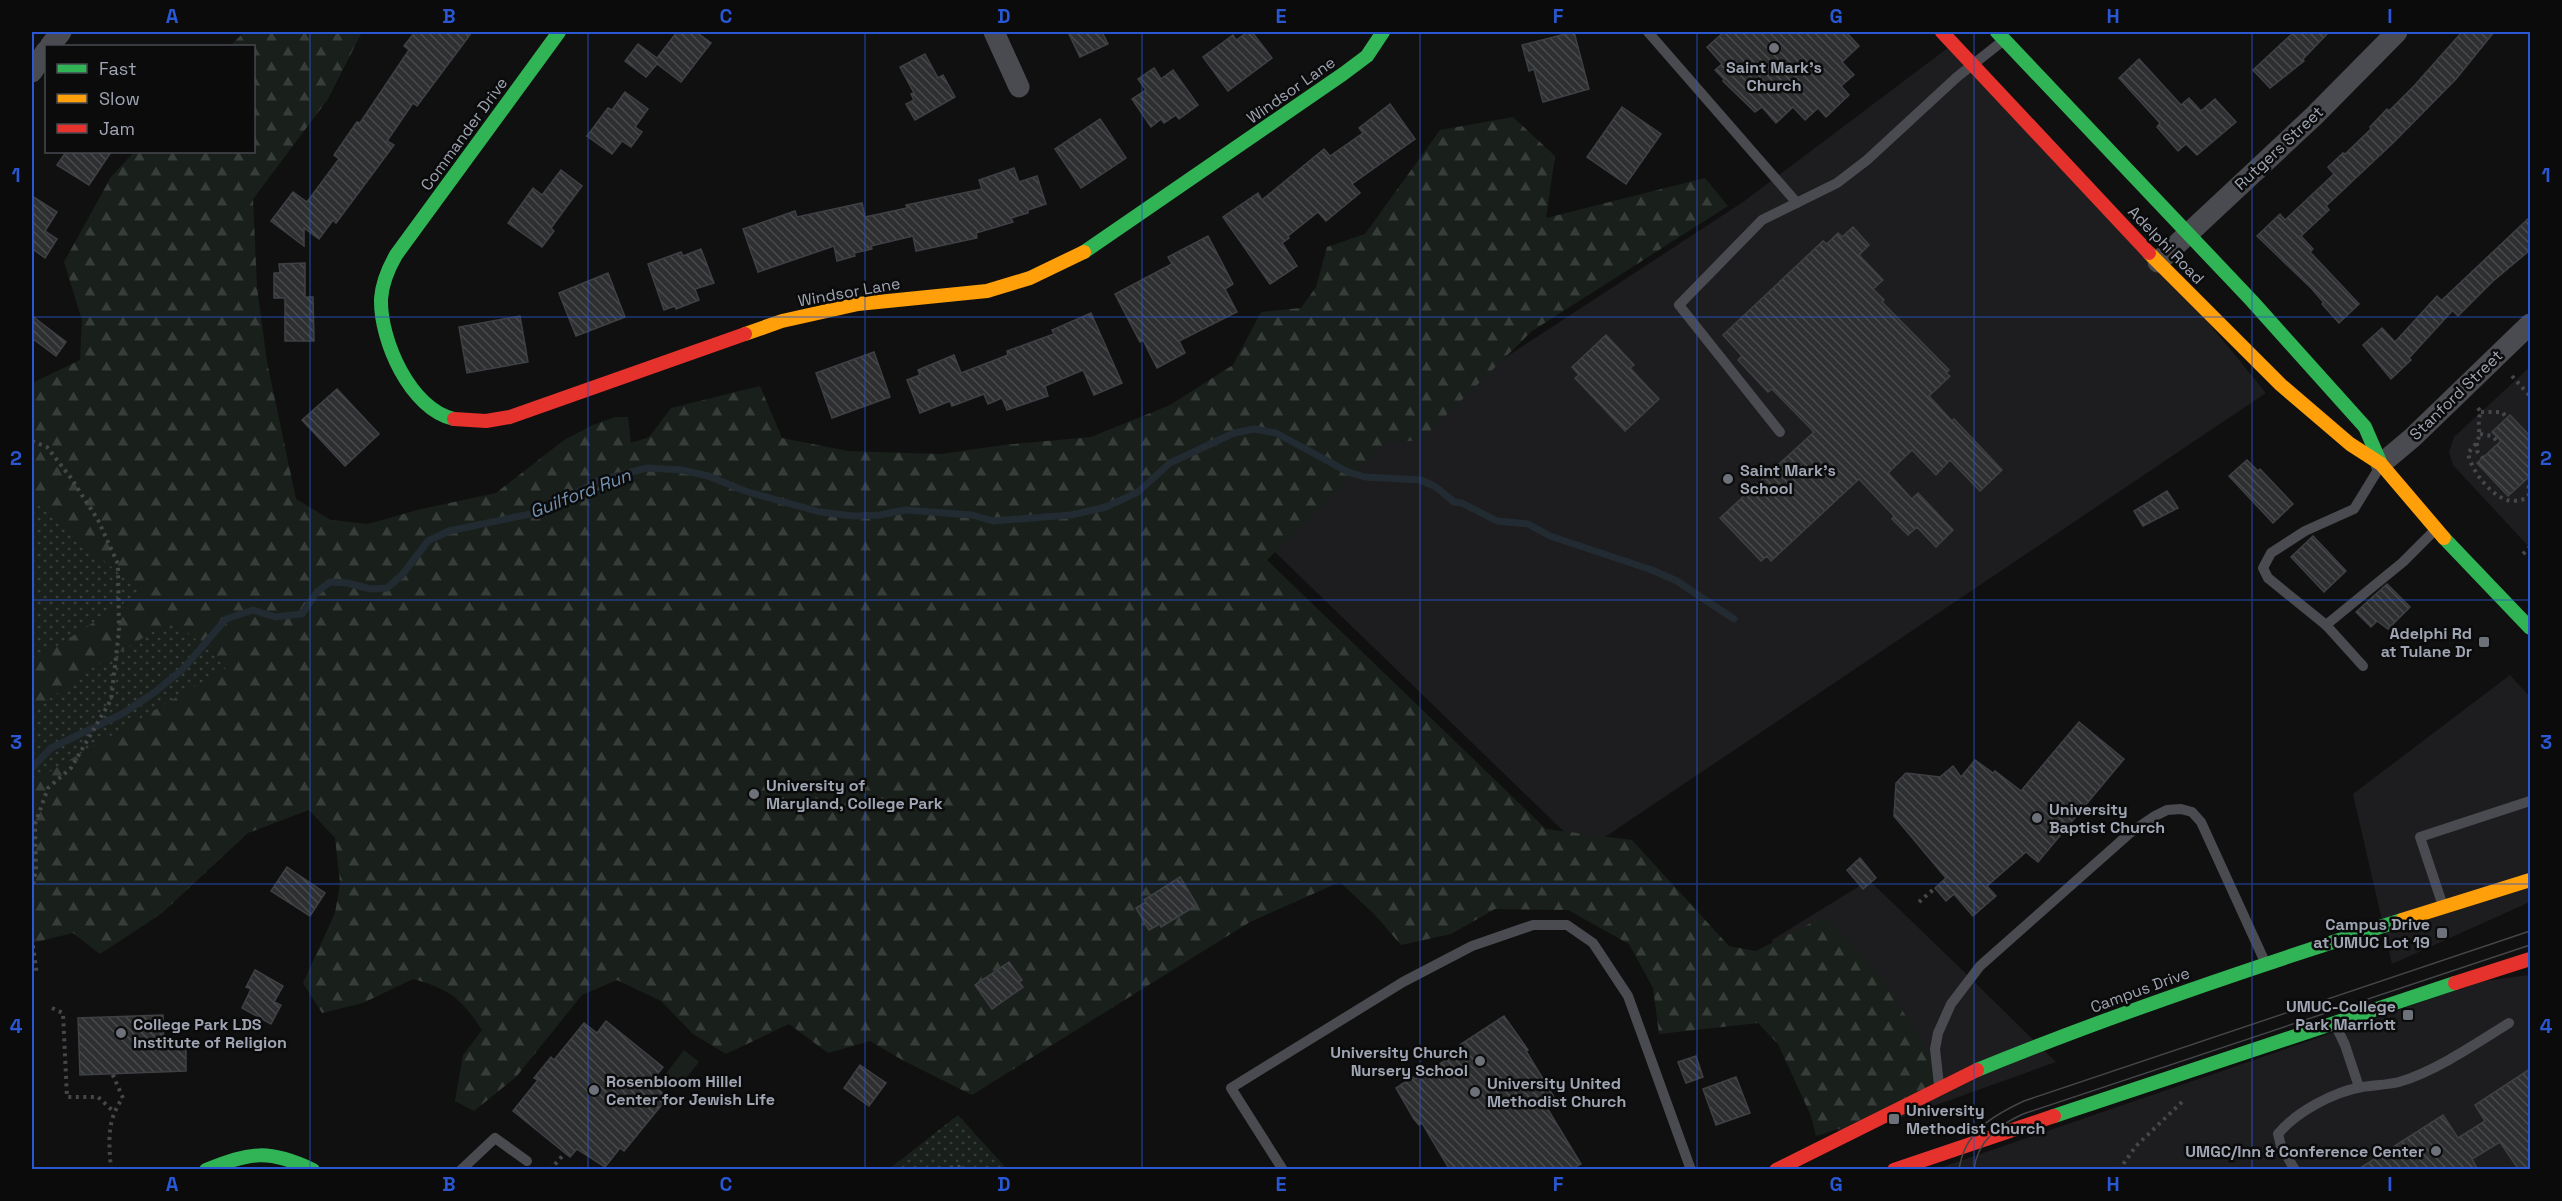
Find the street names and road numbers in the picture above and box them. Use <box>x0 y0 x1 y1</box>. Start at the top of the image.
street label: Windsor Lane <box>1242 52 1340 128</box>
street label: Commander Drive <box>416 73 512 195</box>
street label: Rutgers Street <box>2230 101 2328 195</box>
street label: Adelphi Road <box>2123 201 2209 289</box>
street label: Windsor Lane <box>796 273 902 311</box>
street label: Stanford Street <box>2405 345 2507 445</box>
street label: Campus Drive <box>2087 962 2193 1018</box>

